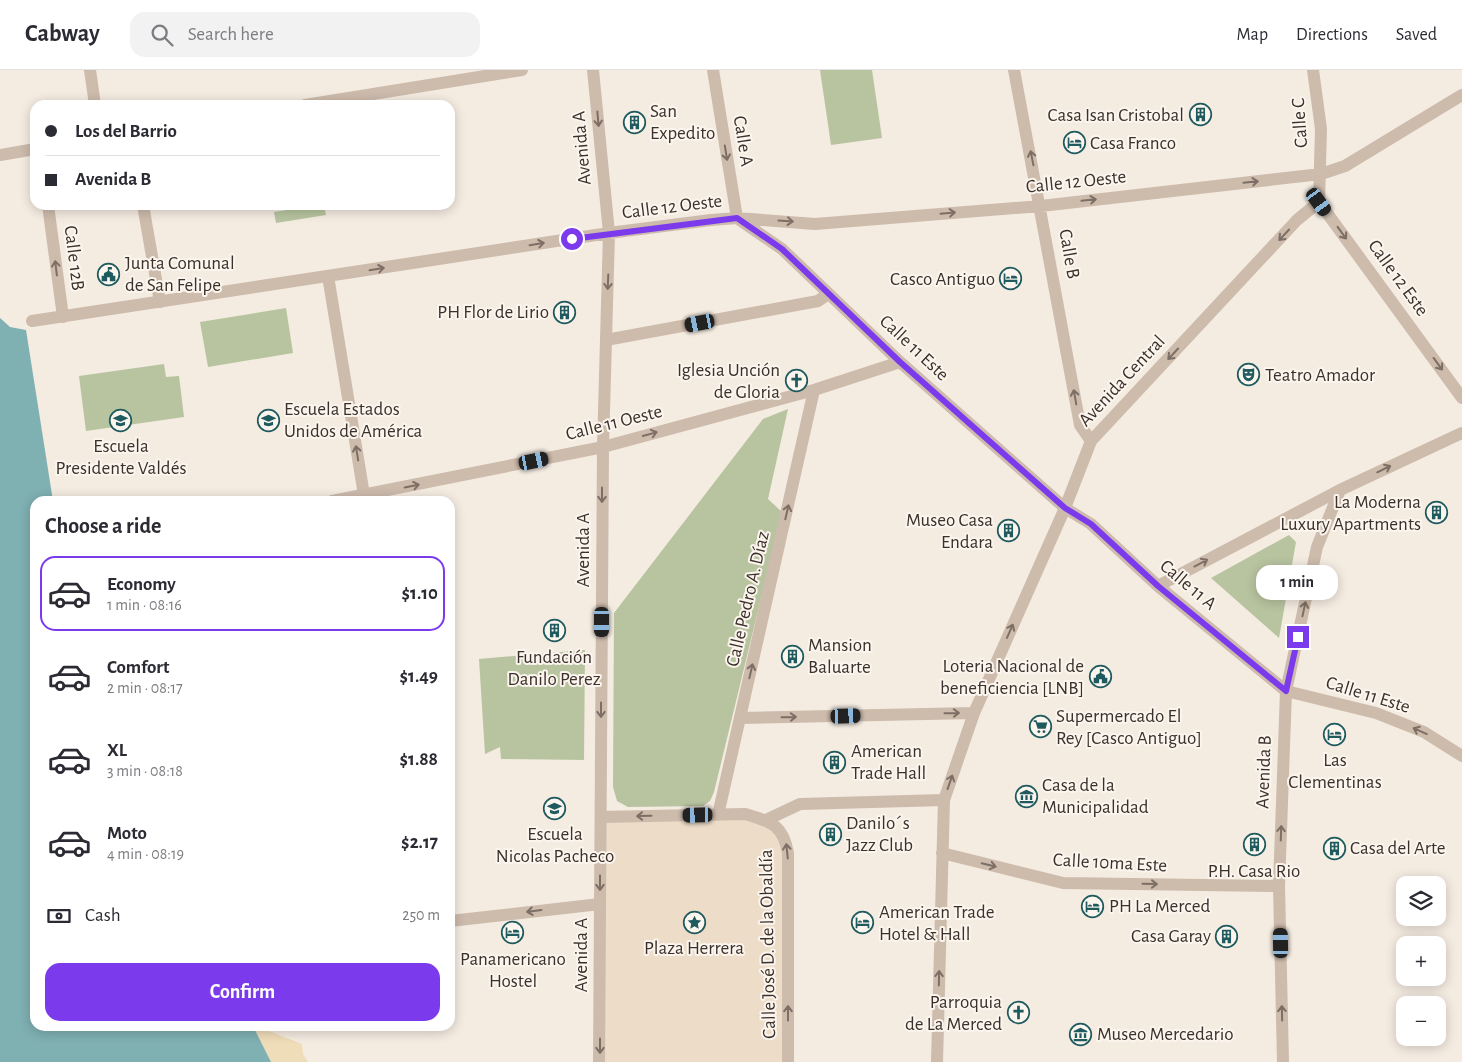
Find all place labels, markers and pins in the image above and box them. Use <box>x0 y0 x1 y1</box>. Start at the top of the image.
place label: San Expedito <box>650 102 715 143</box>
building icon: Casa Isan Cristobal <box>1188 103 1212 127</box>
place label: Casa Isan Cristobal <box>1048 106 1184 125</box>
building icon: San Expedito <box>622 110 646 134</box>
hotel icon: Casa Franco <box>1062 131 1086 155</box>
place label: Casa Franco <box>1090 134 1176 153</box>
place label: Junta Comunal de San Felipe <box>125 254 235 295</box>
public building icon: Junta Comunal de San Felipe <box>97 262 121 286</box>
hotel icon: Casco Antiguo <box>999 267 1023 291</box>
place label: Casco Antiguo <box>890 270 995 289</box>
building icon: PH Flor de Lirio <box>553 300 577 324</box>
place label: PH Flor de Lirio <box>437 303 549 322</box>
place label: Iglesia Unción de Gloria <box>677 361 780 402</box>
theatre icon: Teatro Amador <box>1237 363 1261 387</box>
place label: Teatro Amador <box>1265 366 1375 385</box>
church icon: Iglesia Unción de Gloria <box>784 369 808 393</box>
place label: Escuela Estados Unidos de América <box>284 400 423 441</box>
school or university icon: Escuela Presidente Valdés <box>109 408 133 432</box>
school or university icon: Escuela Estados Unidos de América <box>256 408 280 432</box>
place label: Escuela Presidente Valdés <box>55 437 187 478</box>
place label: La Moderna Luxury Apartments <box>1280 493 1421 534</box>
building icon: La Moderna Luxury Apartments <box>1425 501 1449 525</box>
place label: Museo Casa Endara <box>906 511 993 552</box>
building icon: Museo Casa Endara <box>997 519 1021 543</box>
building icon: Fundación Danilo Perez <box>542 619 566 643</box>
place label: Mansion Baluarte <box>808 636 872 677</box>
building icon: Mansion Baluarte <box>780 644 804 668</box>
place label: Fundación Danilo Perez <box>508 648 601 689</box>
place label: Loteria Nacional de beneficiencia [LNB] <box>940 657 1084 698</box>
public building icon: Loteria Nacional de beneficiencia [LNB] <box>1088 665 1112 689</box>
place label: Supermercado El Rey [Casco Antiguo] <box>1056 707 1202 748</box>
supermarket icon: Supermercado El Rey [Casco Antiguo] <box>1028 715 1052 739</box>
hotel icon: Las Clementinas <box>1323 722 1347 746</box>
place label: American Trade Hall <box>851 742 926 783</box>
building icon: American Trade Hall <box>823 750 847 774</box>
place label: Las Clementinas <box>1288 751 1382 792</box>
place label: Casa de la Municipalidad <box>1042 776 1149 817</box>
museum icon: Casa de la Municipalidad <box>1014 784 1038 808</box>
school or university icon: Escuela Nicolas Pacheco <box>543 796 567 820</box>
place label: Danilo´s Jazz Club <box>846 814 913 855</box>
building icon: Danilo´s Jazz Club <box>818 822 842 846</box>
place label: Escuela Nicolas Pacheco <box>496 825 614 866</box>
building icon: P.H. Casa Rio <box>1242 833 1266 857</box>
building icon: Casa del Arte <box>1322 836 1346 860</box>
place label: Casa del Arte <box>1350 839 1446 858</box>
place label: P.H. Casa Rio <box>1208 862 1300 881</box>
hotel icon: PH La Merced <box>1081 894 1105 918</box>
place label: PH La Merced <box>1109 897 1210 916</box>
place label: American Trade Hotel & Hall <box>879 903 995 944</box>
place icon: Plaza Herrera <box>682 910 706 934</box>
hotel icon: American Trade Hotel & Hall <box>851 911 875 935</box>
hotel icon: Panamericano Hostel <box>501 921 525 945</box>
building icon: Casa Garay <box>1215 924 1239 948</box>
place label: Casa Garay <box>1131 927 1211 946</box>
place label: Plaza Herrera <box>644 939 744 958</box>
place label: Panamericano Hostel <box>460 950 566 991</box>
place label: Parroquia de La Merced <box>905 993 1002 1034</box>
church icon: Parroquia de La Merced <box>1006 1001 1030 1025</box>
museum icon: Museo Mercedario <box>1069 1022 1093 1046</box>
place label: Museo Mercedario <box>1097 1025 1234 1044</box>

